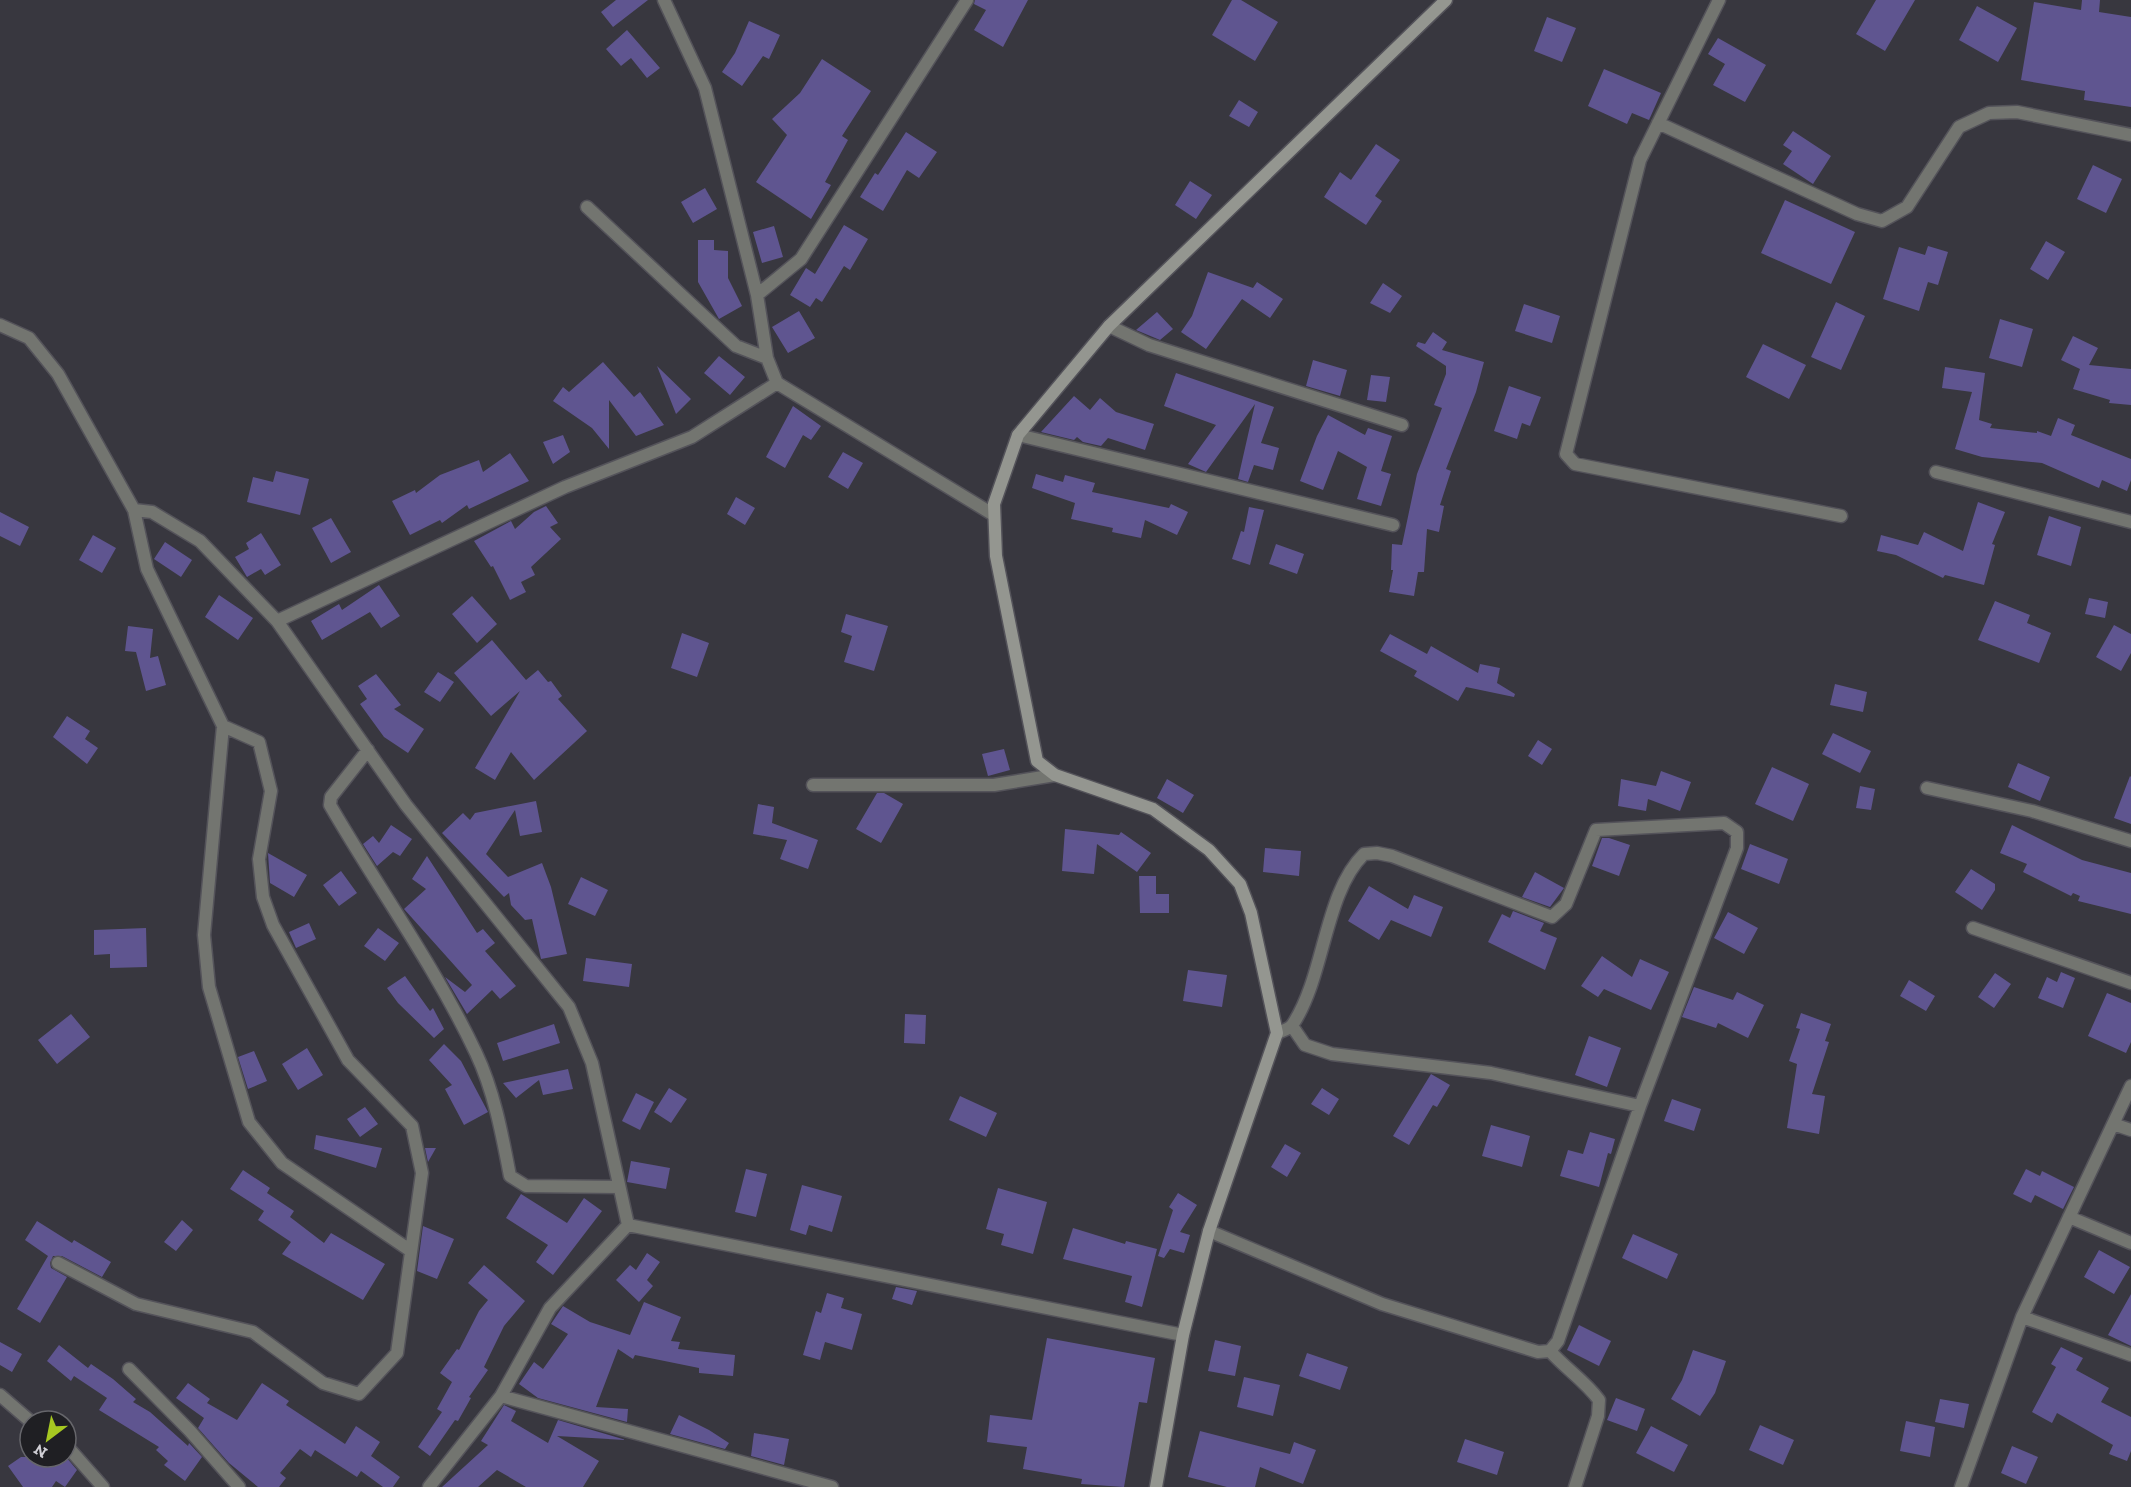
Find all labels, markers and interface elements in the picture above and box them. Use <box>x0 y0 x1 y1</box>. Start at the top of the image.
north arrow <box>18 1409 78 1469</box>
text: N <box>30 1440 51 1463</box>

